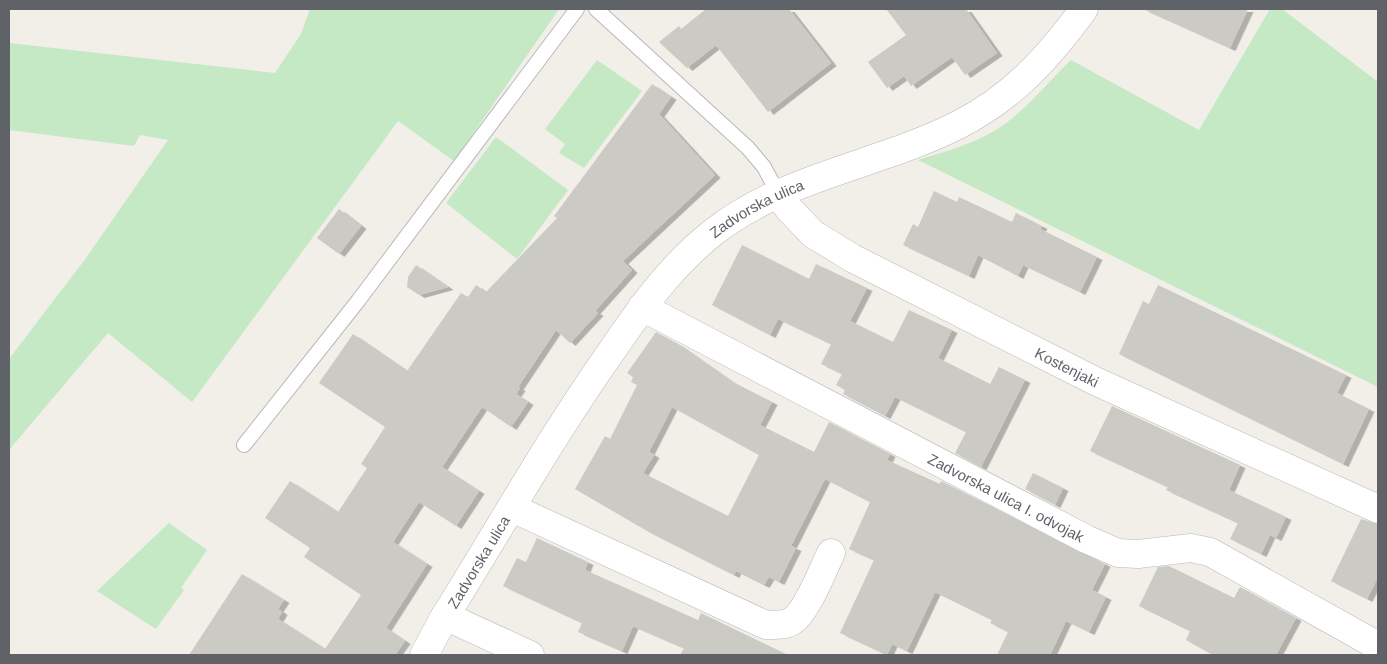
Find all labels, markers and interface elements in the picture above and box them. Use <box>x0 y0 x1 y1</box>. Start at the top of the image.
street label: Zadvorska ulica <box>706 175 807 241</box>
street label: Kostenjaki <box>1032 344 1102 390</box>
street label: Zadvorska ulica I. odvojak <box>925 450 1088 545</box>
street label: Zadvorska ulica <box>444 512 513 611</box>

